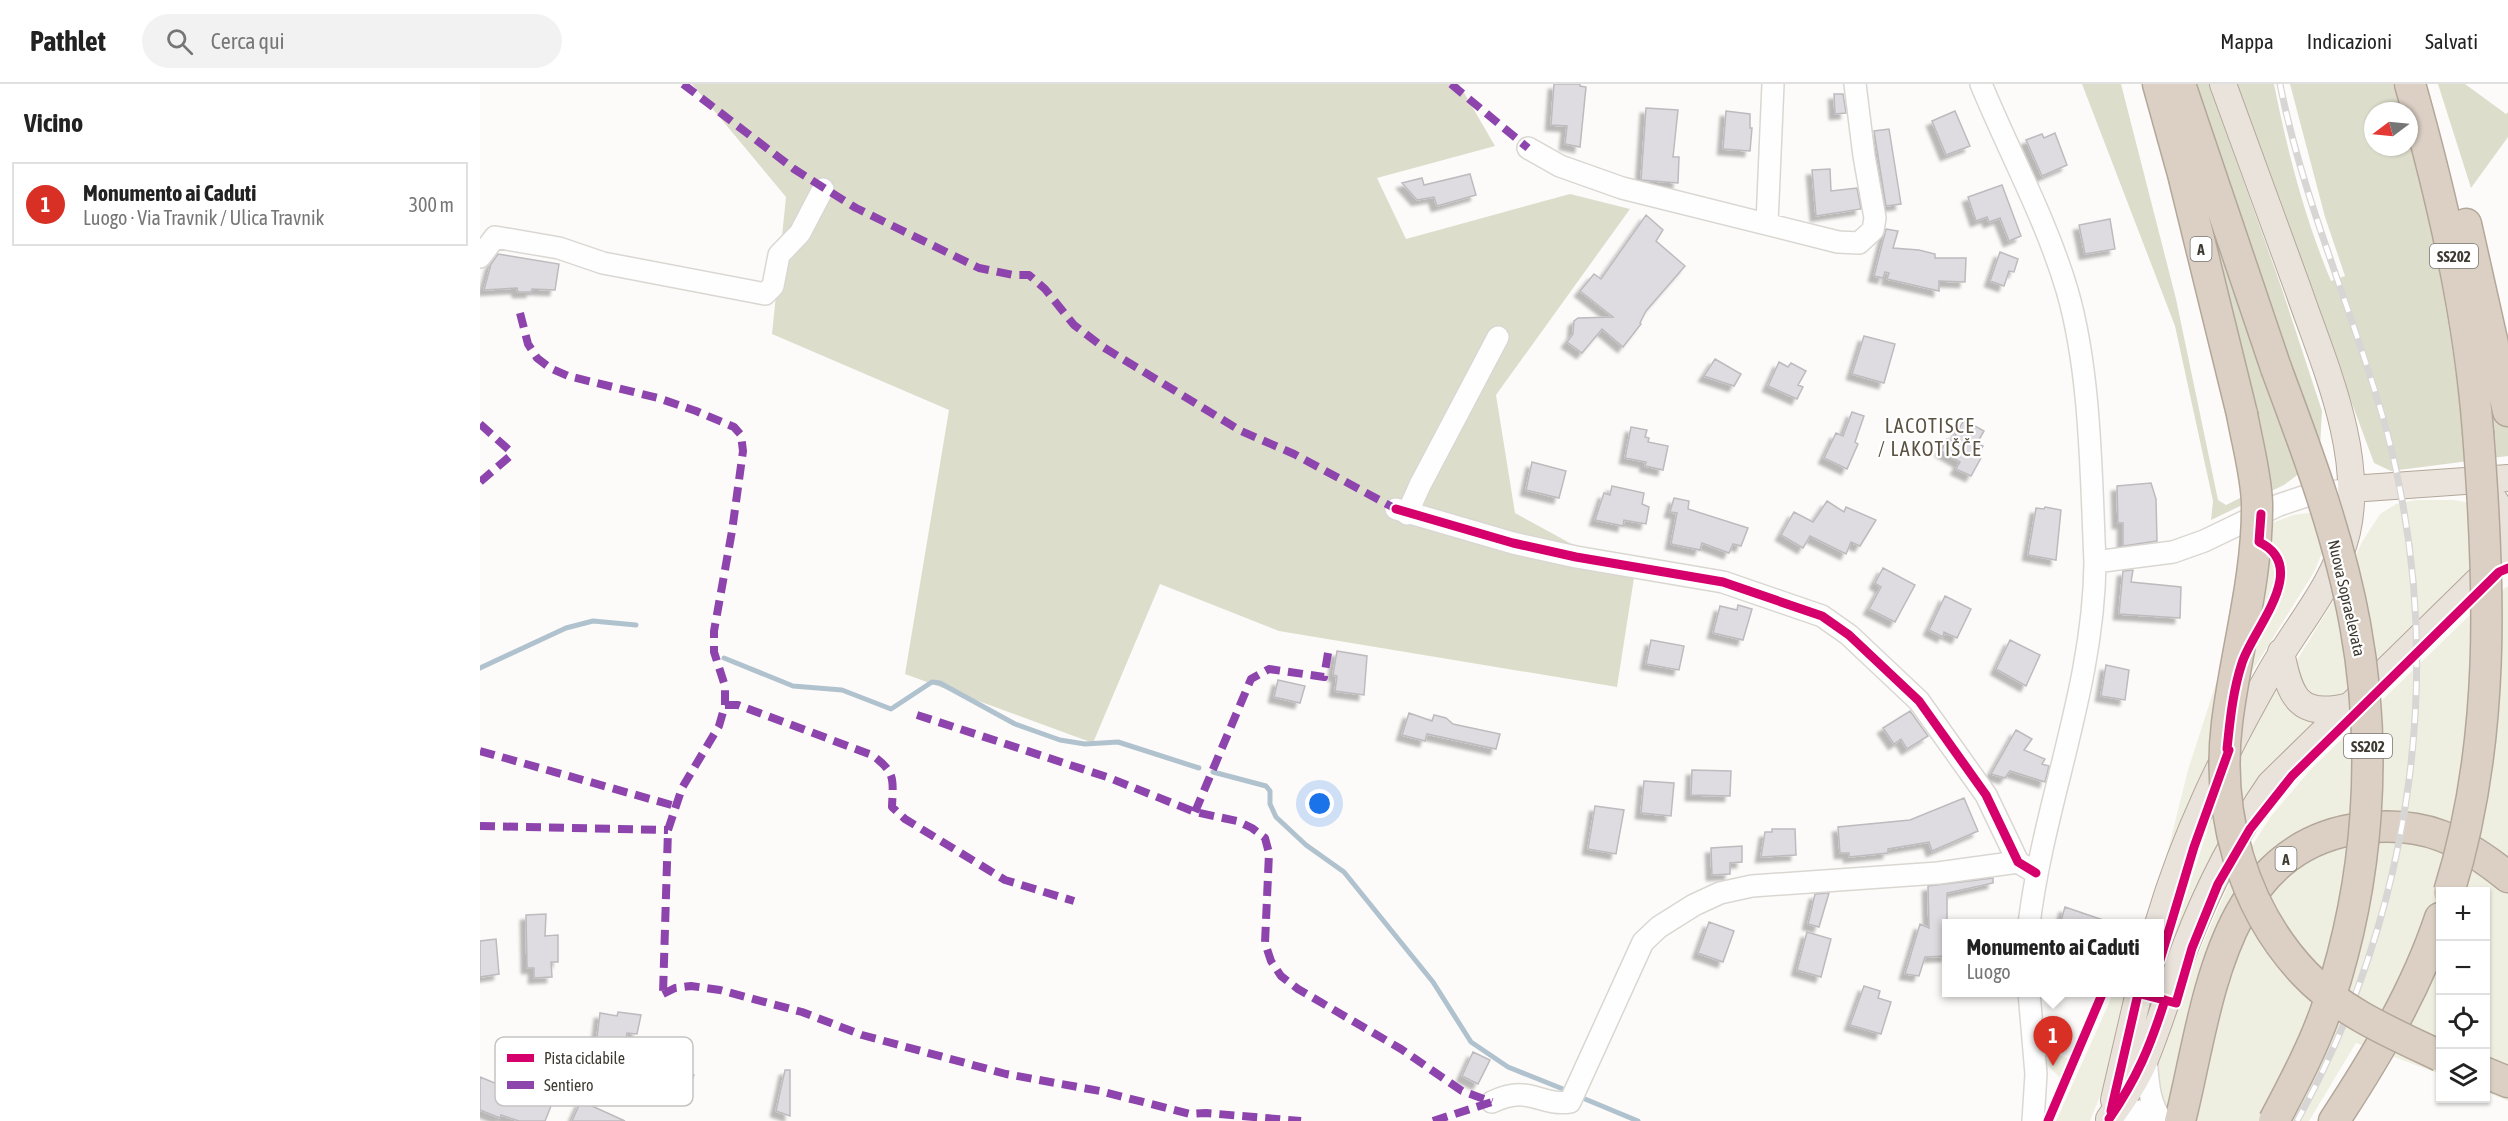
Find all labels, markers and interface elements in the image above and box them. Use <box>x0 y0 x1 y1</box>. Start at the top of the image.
search box <box>142 14 562 68</box>
text: Pathlet <box>30 25 106 57</box>
icon: search <box>163 25 196 58</box>
text: Cerca qui <box>211 28 285 54</box>
text: Mappa <box>2220 29 2274 53</box>
text: Indicazioni <box>2307 29 2392 53</box>
text: Salvati <box>2425 29 2478 53</box>
north arrow <box>2364 102 2418 156</box>
text: Vicino <box>24 108 83 138</box>
text: Monumento ai Caduti <box>83 180 256 206</box>
text: 1 <box>41 193 50 216</box>
text: 300 m <box>409 193 454 216</box>
text: Luogo · Via Travnik / Ulica Travnik <box>83 206 324 229</box>
road number: A <box>2190 237 2212 261</box>
road number: SS202 <box>2430 244 2478 268</box>
district label: LACOTISCE / LAKOTIŠČE <box>1878 414 1982 460</box>
street label: Nuova Sopraelevata <box>2324 538 2369 658</box>
road number: SS202 <box>2344 734 2392 758</box>
your location <box>1305 789 1334 818</box>
road number: A <box>2276 847 2296 871</box>
map controls <box>2436 887 2490 1103</box>
button: + <box>2436 887 2490 941</box>
popup <box>1942 919 2164 997</box>
text: Monumento ai Caduti <box>1966 934 2140 960</box>
button: − <box>2436 941 2490 995</box>
text: Luogo <box>1966 960 2011 983</box>
button: locate <box>2436 995 2490 1049</box>
pin: 1 <box>2034 1016 2072 1066</box>
legend <box>495 1037 693 1106</box>
text: Pista ciclabile <box>544 1049 625 1067</box>
button: layers <box>2436 1049 2490 1103</box>
text: Sentiero <box>544 1076 594 1094</box>

